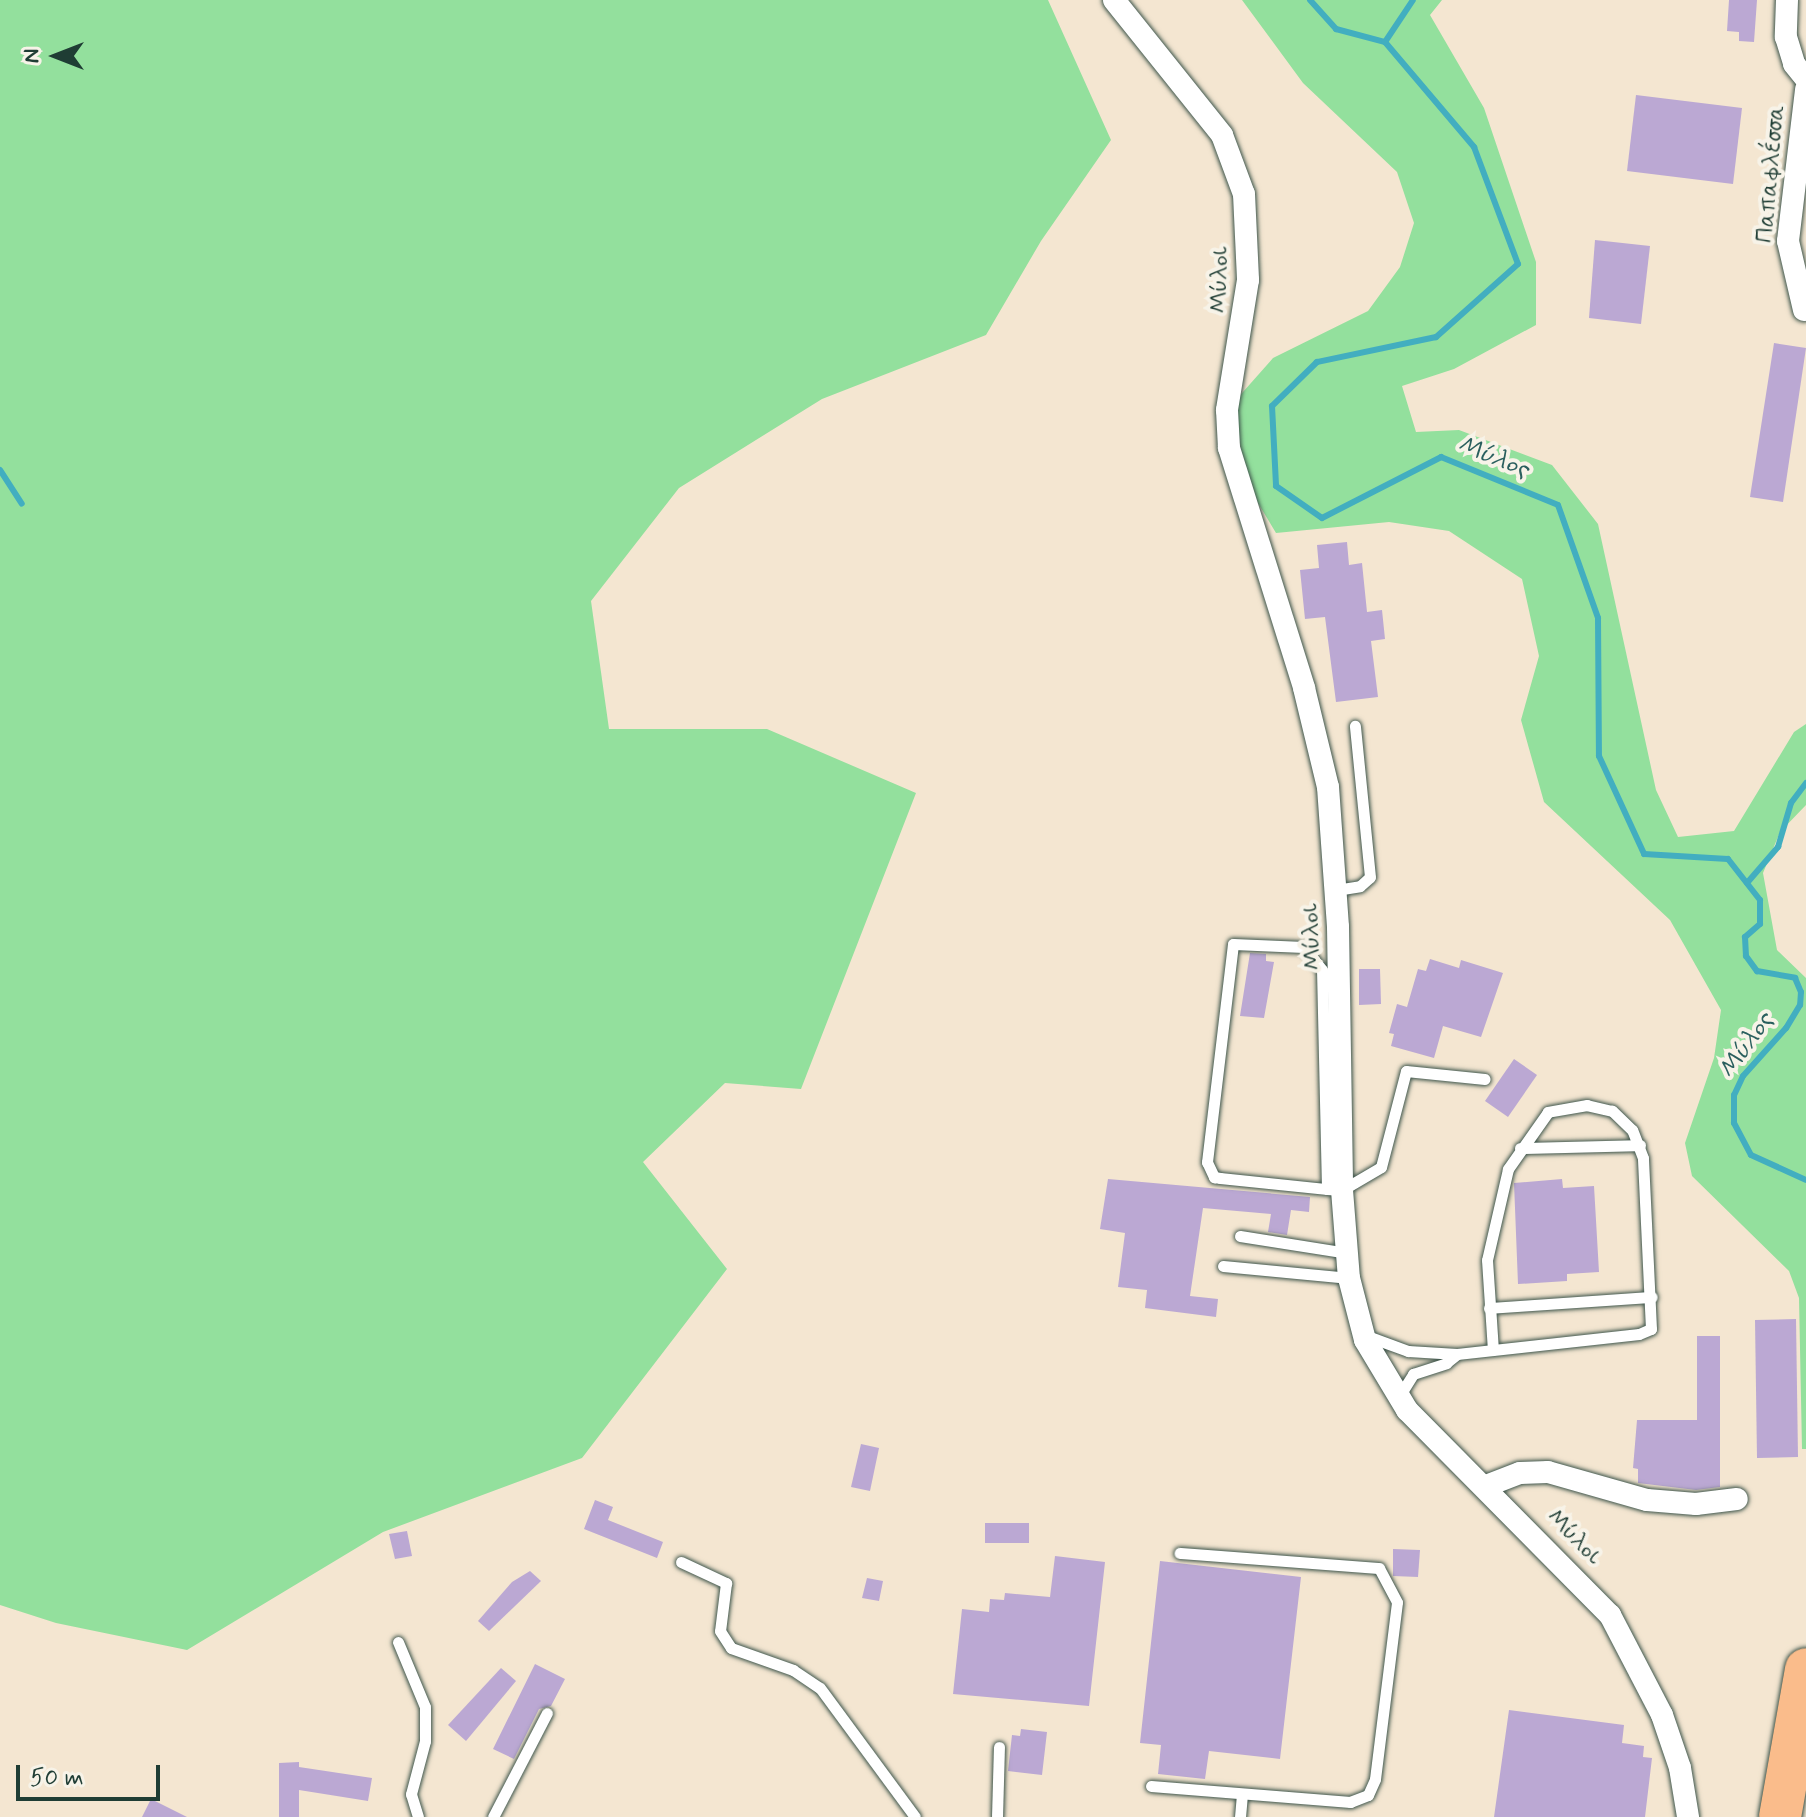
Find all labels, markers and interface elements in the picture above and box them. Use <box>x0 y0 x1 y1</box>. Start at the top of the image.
north arrow <box>16 16 96 96</box>
text: N <box>18 49 46 63</box>
street label: Παπαφλέσσα <box>1751 104 1791 244</box>
street label: Μύλοι <box>1204 246 1236 314</box>
water label: Μύλος <box>1453 430 1533 486</box>
street label: Μύλοι <box>1296 903 1328 971</box>
water label: Μύλος <box>1713 1007 1781 1085</box>
street label: Μύλοι <box>1541 1503 1607 1571</box>
scale bar <box>20 1749 164 1799</box>
text: 50 m <box>30 1763 84 1794</box>

